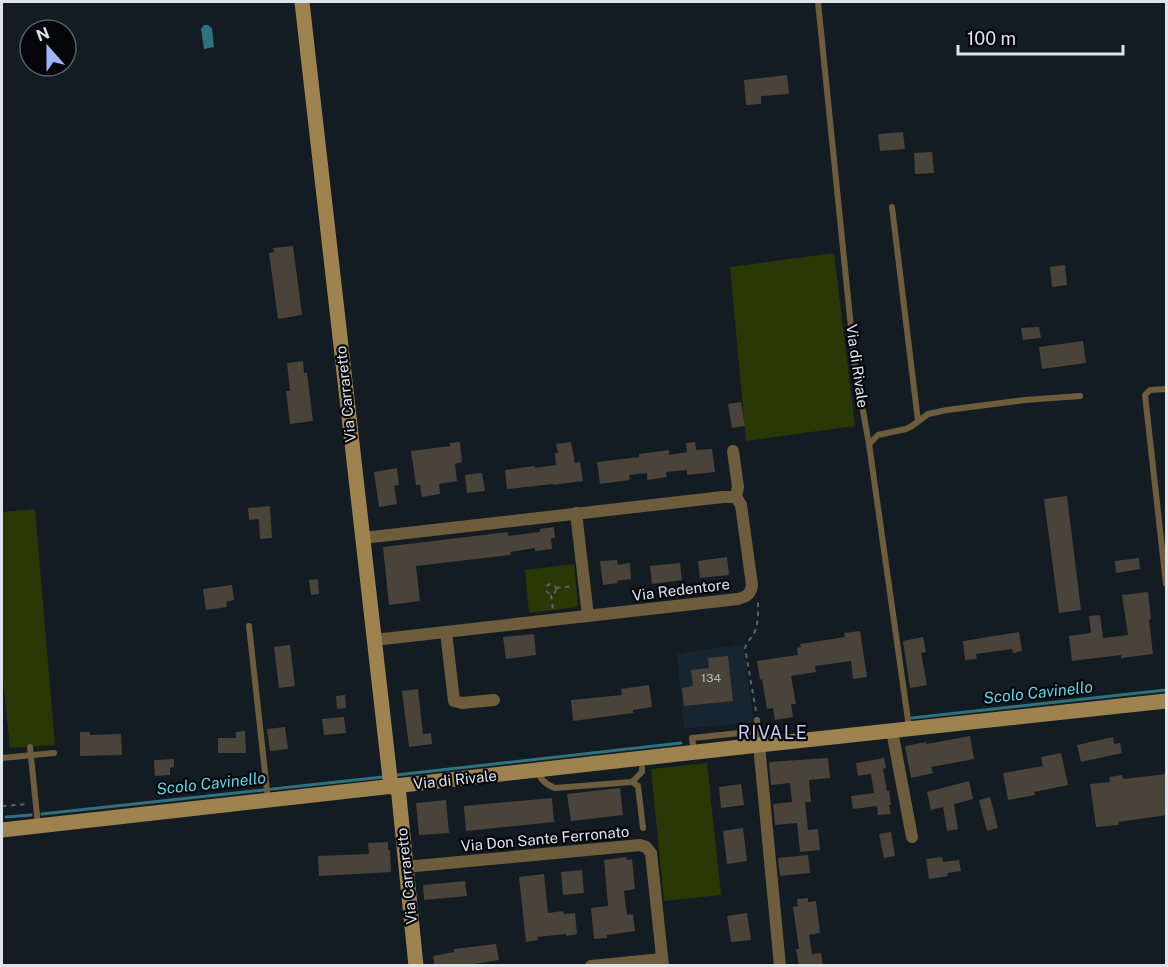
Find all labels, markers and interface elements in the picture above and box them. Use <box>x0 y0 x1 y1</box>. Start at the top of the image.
north arrow <box>18 18 78 78</box>
scale bar <box>958 18 1123 56</box>
text: N <box>34 23 52 46</box>
text: 100 m <box>967 28 1016 49</box>
street label: Via di Rivale <box>843 323 872 409</box>
street label: Via Carraretto <box>332 345 359 443</box>
street label: Via Redentore <box>631 575 731 604</box>
house number: 134 <box>701 671 721 685</box>
water label: Scolo Cavinello <box>982 677 1094 708</box>
district label: RIVALE <box>738 722 808 743</box>
street label: Via di Rivale <box>412 767 498 792</box>
water label: Scolo Cavinello <box>155 768 267 799</box>
street label: Via Don Sante Ferronato <box>460 823 630 854</box>
street label: Via Carraretto <box>393 827 420 925</box>

